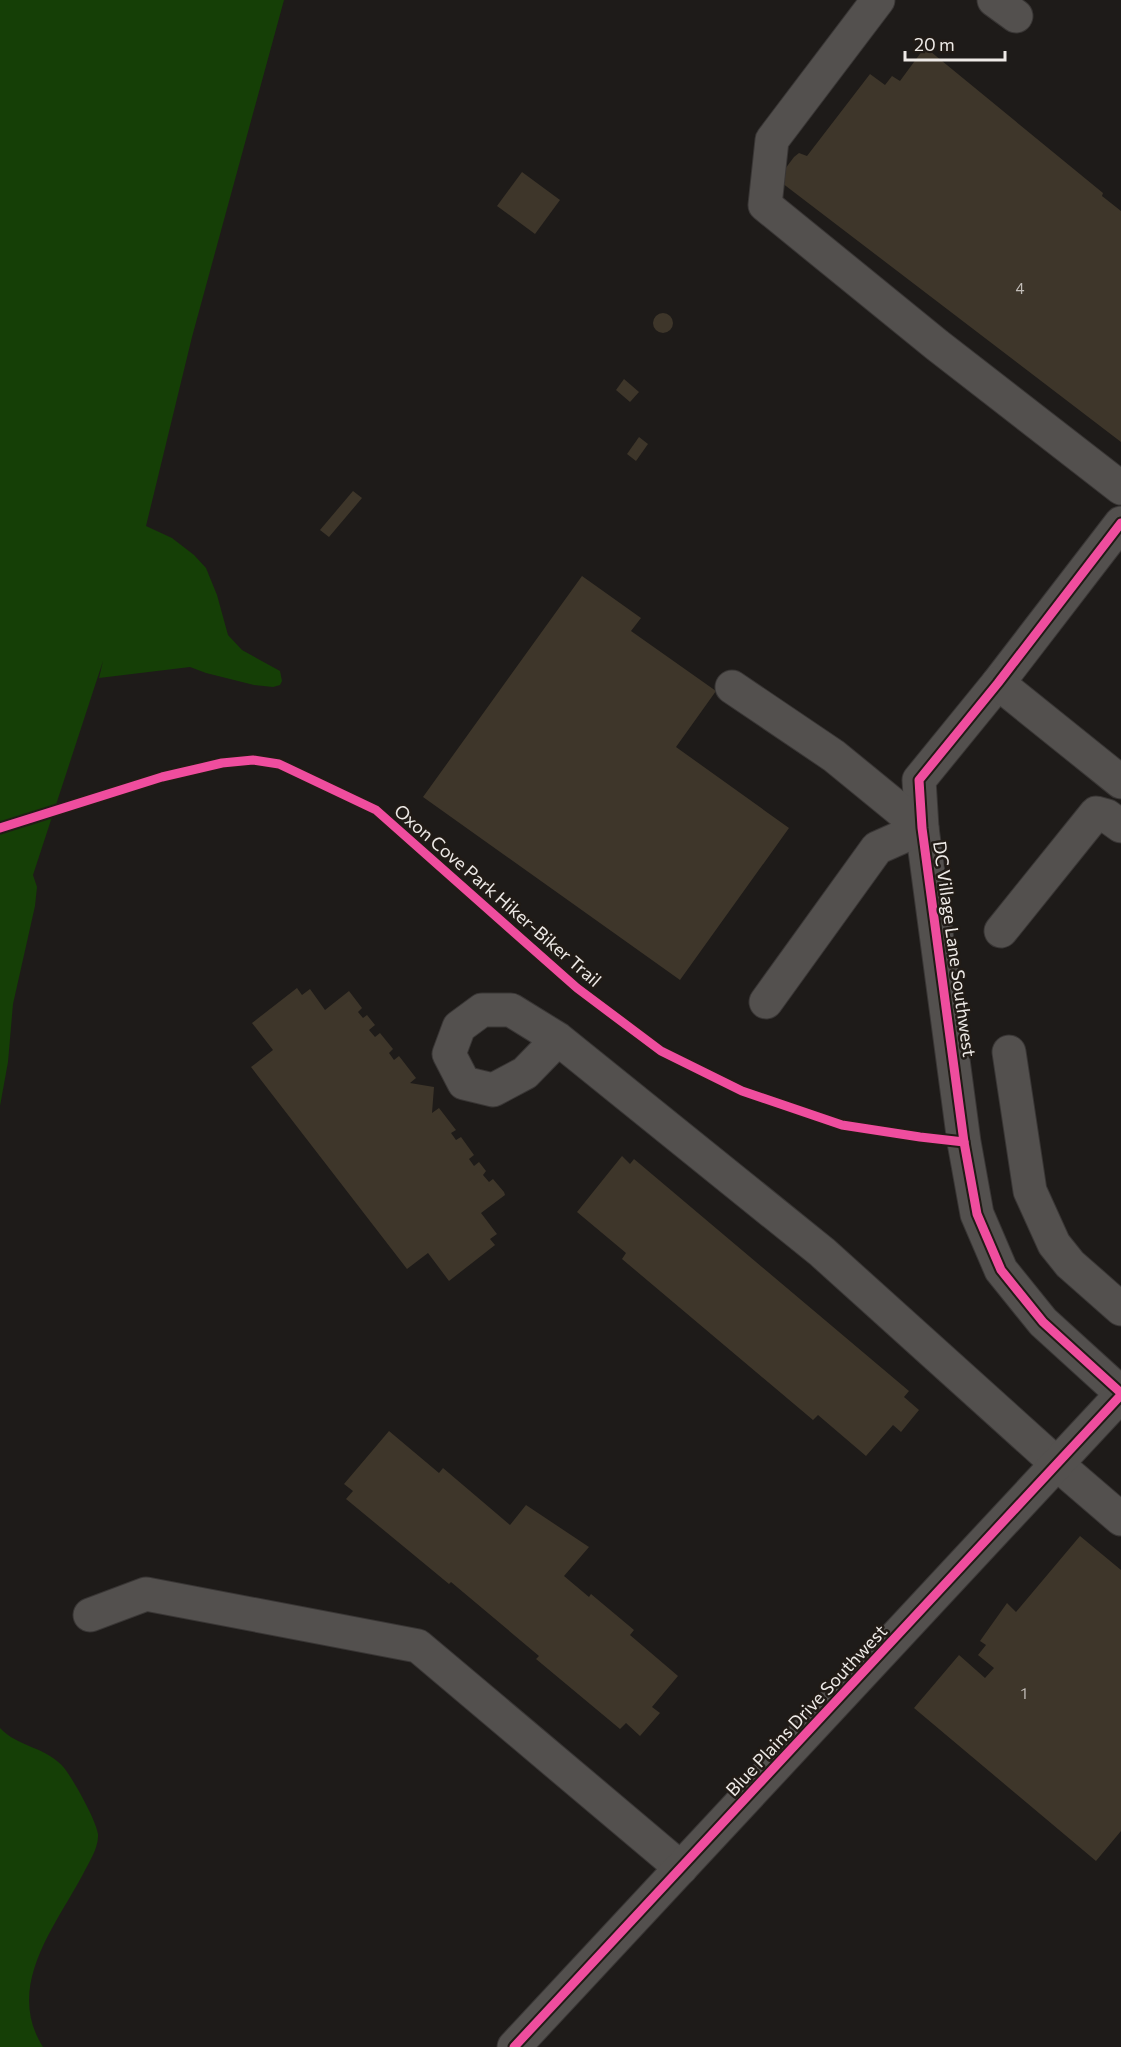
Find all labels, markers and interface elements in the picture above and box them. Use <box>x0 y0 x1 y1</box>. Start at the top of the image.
scale bar <box>905 24 1006 62</box>
text: 20 m <box>914 33 955 55</box>
house number: 4 <box>1016 279 1025 297</box>
street label: Oxon Cove Park Hiker-Biker Trail <box>390 799 606 991</box>
street label: DC Village Lane Southwest <box>929 840 981 1058</box>
street label: Blue Plains Drive Southwest <box>721 1620 891 1800</box>
house number: 1 <box>1021 1684 1027 1702</box>

